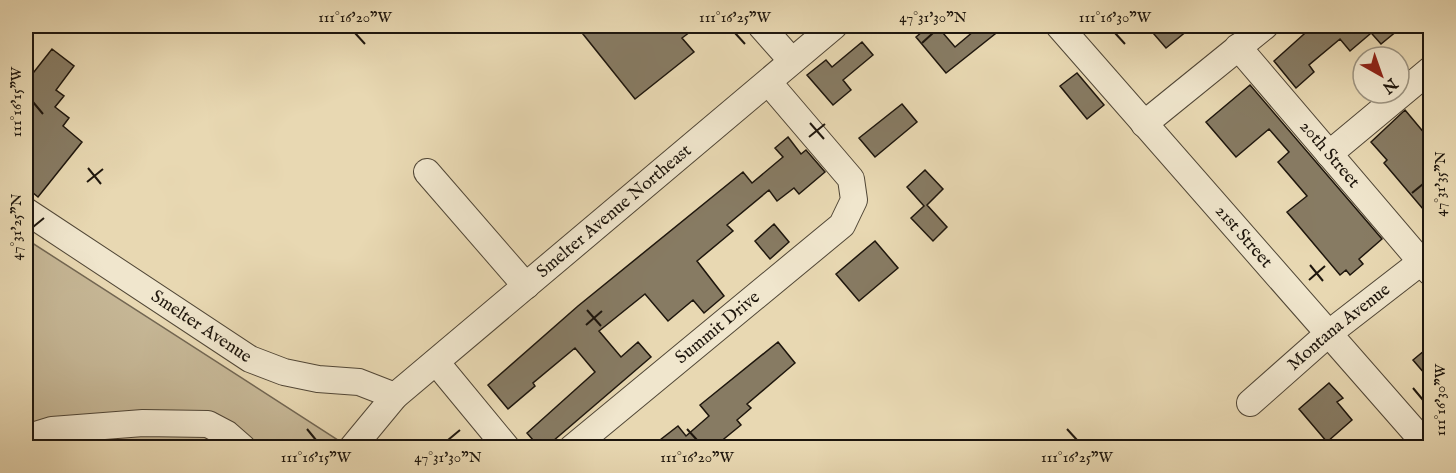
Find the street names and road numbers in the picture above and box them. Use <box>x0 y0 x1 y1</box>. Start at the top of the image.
street label: 20th Street <box>1294 116 1365 193</box>
street label: Smelter Avenue Northeast <box>532 139 696 283</box>
street label: 21st Street <box>1210 200 1277 273</box>
street label: Montana Avenue <box>1283 278 1395 376</box>
street label: Smelter Avenue <box>146 285 256 368</box>
street label: Summit Drive <box>671 286 765 369</box>

